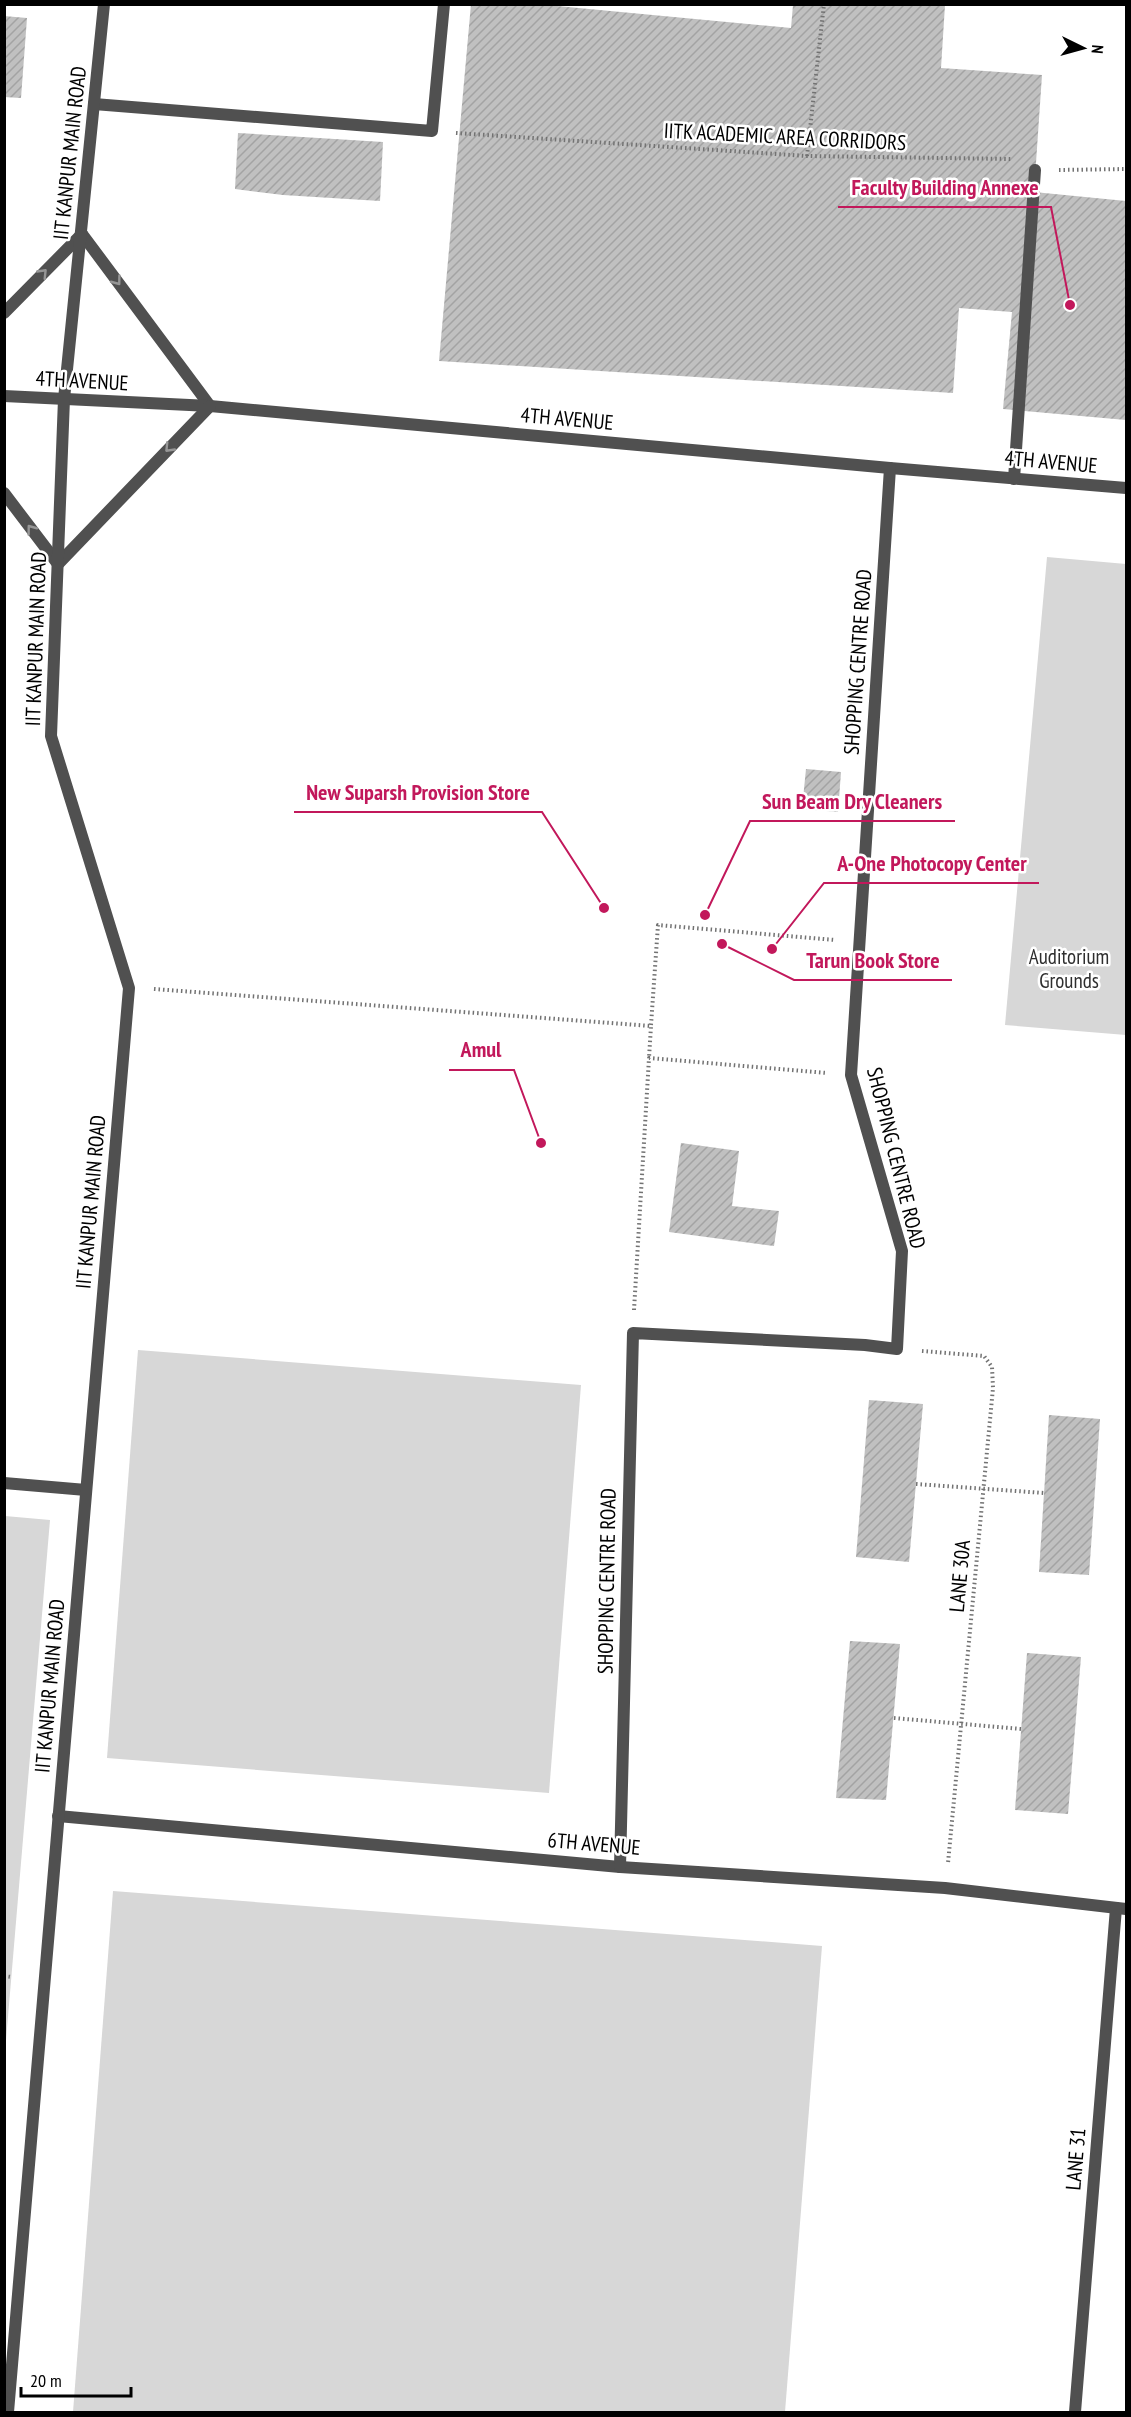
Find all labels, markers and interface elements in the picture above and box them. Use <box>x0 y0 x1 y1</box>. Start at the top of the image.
north arrow <box>1053 18 1113 78</box>
text: N <box>1088 44 1108 54</box>
street label: IIT KANPUR MAIN ROAD <box>47 65 92 241</box>
street label: IITK ACADEMIC AREA CORRIDORS <box>663 117 907 156</box>
callout: Faculty Building Annexe <box>838 167 1051 207</box>
text: Faculty Building Annexe <box>851 173 1039 201</box>
one-way arrow <box>36 270 47 280</box>
one-way arrow <box>109 274 120 285</box>
street label: 4TH AVENUE <box>35 365 129 396</box>
street label: 4TH AVENUE <box>520 401 615 436</box>
one-way arrow <box>165 442 176 452</box>
street label: 4TH AVENUE <box>1004 444 1099 479</box>
one-way arrow <box>28 524 39 535</box>
street label: IIT KANPUR MAIN ROAD <box>19 551 52 727</box>
street label: SHOPPING CENTRE ROAD <box>838 568 877 756</box>
callout: New Suparsh Provision Store <box>294 772 542 812</box>
text: New Suparsh Provision Store <box>306 778 530 806</box>
callout: Sun Beam Dry Cleaners <box>750 781 955 821</box>
text: Sun Beam Dry Cleaners <box>762 787 942 815</box>
callout: A-One Photocopy Center <box>824 843 1039 883</box>
text: A-One Photocopy Center <box>836 849 1027 877</box>
callout: Tarun Book Store <box>794 940 952 980</box>
park label: Auditorium Grounds <box>1029 943 1109 994</box>
text: Tarun Book Store <box>806 946 940 974</box>
callout: Amul <box>449 1030 514 1070</box>
text: Amul <box>460 1035 502 1063</box>
street label: SHOPPING CENTRE ROAD <box>861 1064 932 1251</box>
street label: IIT KANPUR MAIN ROAD <box>69 1114 112 1290</box>
street label: SHOPPING CENTRE ROAD <box>591 1488 622 1674</box>
street label: LANE 30A <box>943 1539 976 1613</box>
street label: IIT KANPUR MAIN ROAD <box>28 1598 71 1774</box>
street label: 6TH AVENUE <box>547 1826 642 1861</box>
street label: LANE 31 <box>1059 2127 1092 2191</box>
scale bar <box>21 2360 130 2398</box>
text: 20 m <box>30 2369 62 2392</box>

